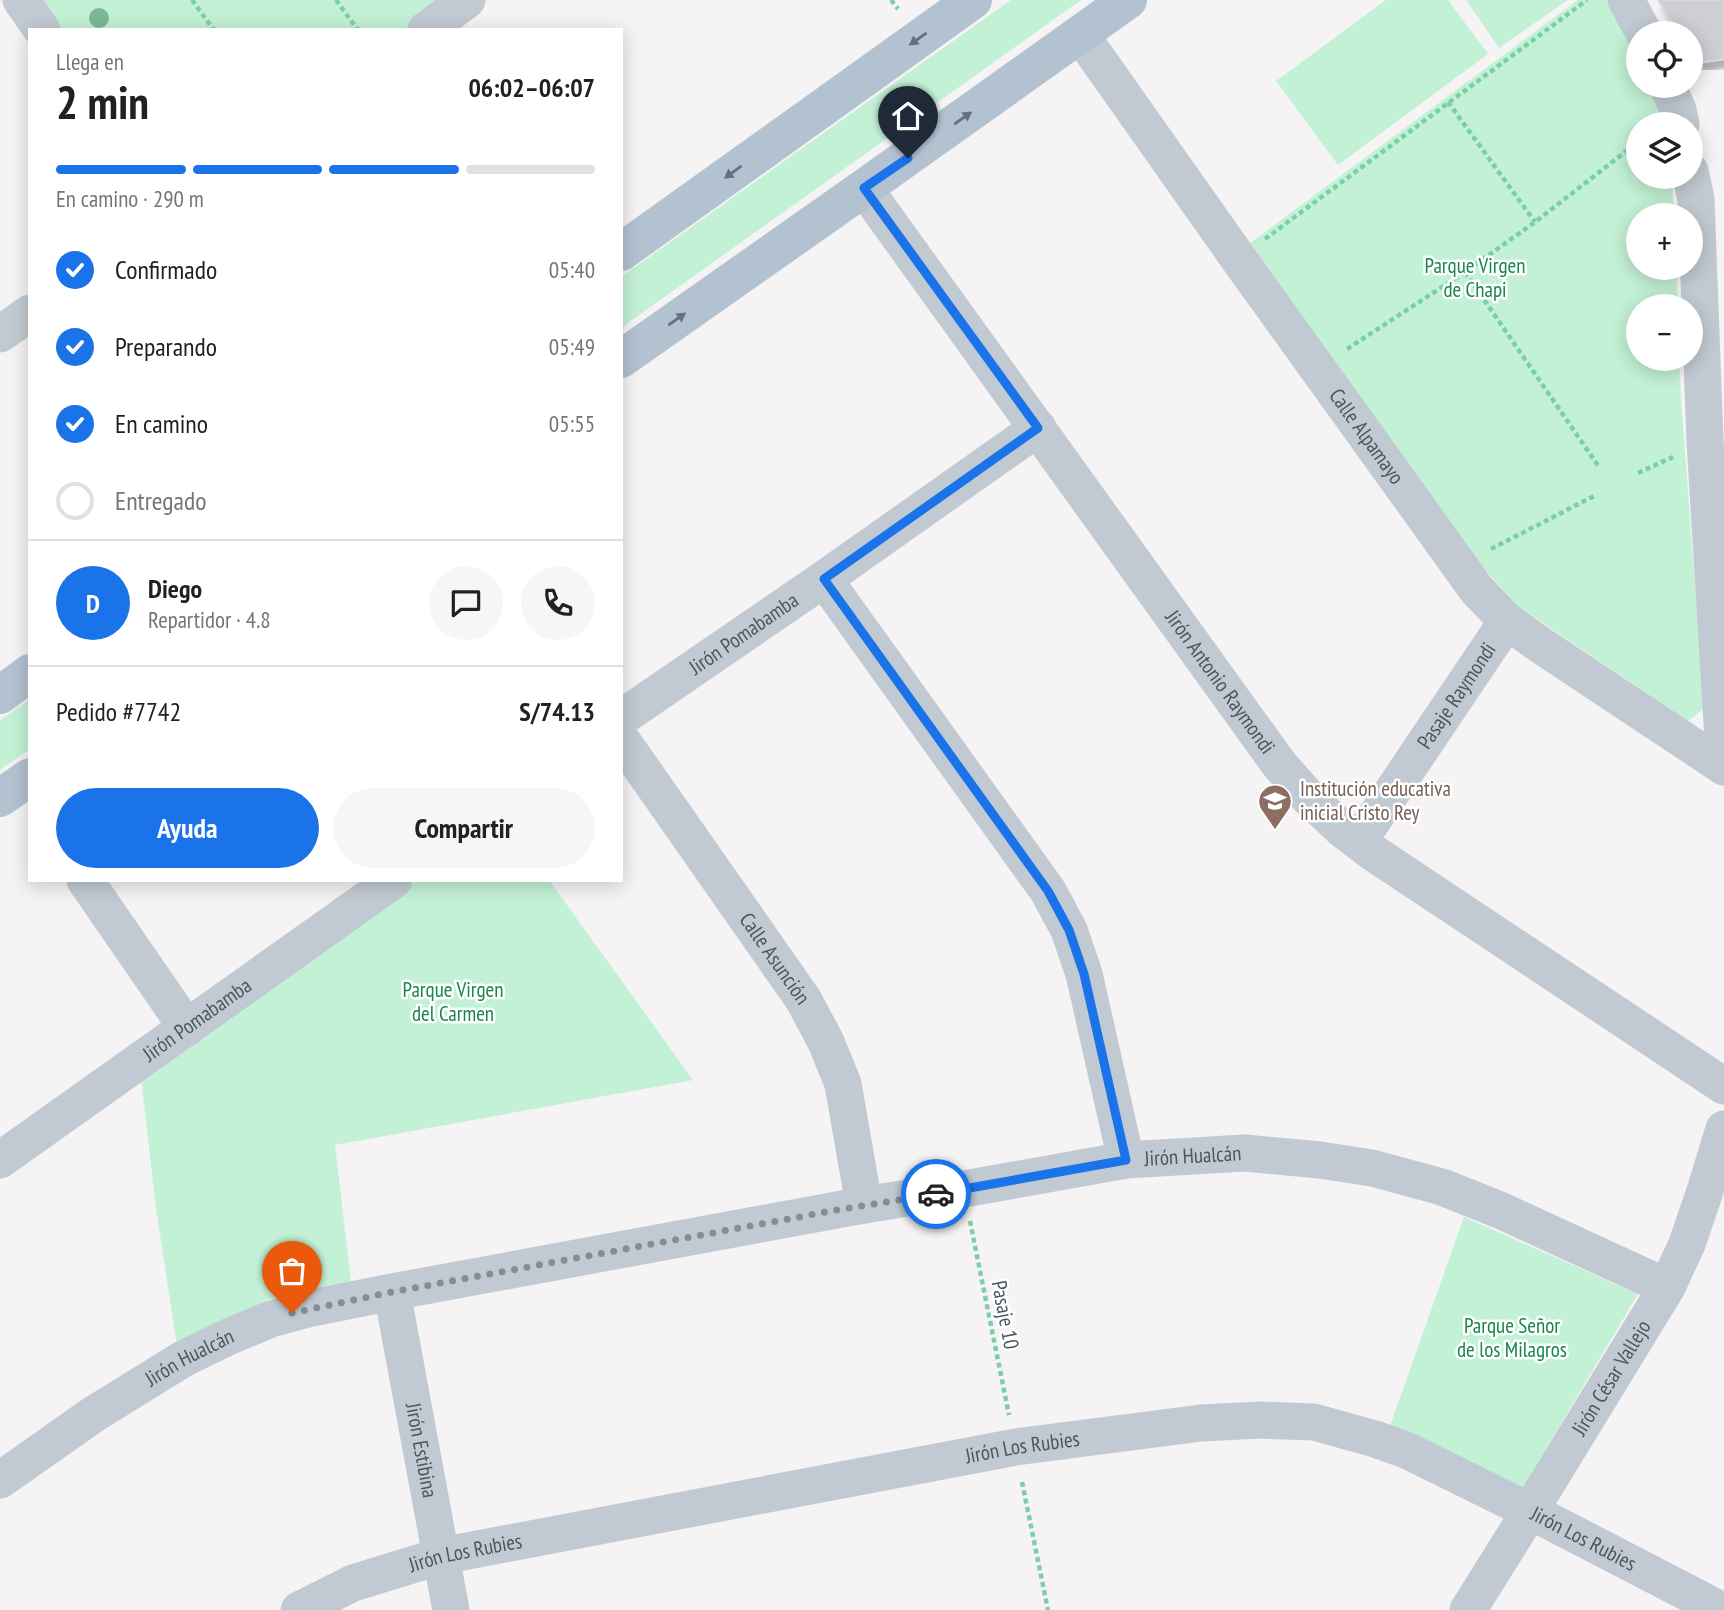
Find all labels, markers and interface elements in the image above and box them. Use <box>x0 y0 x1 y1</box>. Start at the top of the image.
map controls <box>1626 21 1703 371</box>
button: locate <box>1626 21 1703 98</box>
one-way arrow <box>909 32 927 46</box>
text: Llega en <box>56 47 124 76</box>
text: 06:02–06:07 <box>468 71 595 104</box>
text: 2 min <box>56 72 149 132</box>
pin <box>878 86 938 158</box>
icon: home <box>889 97 927 135</box>
one-way arrow <box>954 111 972 125</box>
button: layers <box>1626 112 1703 189</box>
one-way arrow <box>724 165 742 179</box>
text: En camino · 290 m <box>56 184 204 213</box>
button: + <box>1626 203 1703 280</box>
icon: check <box>56 251 94 289</box>
park label: Parque Virgen de Chapi <box>1425 252 1525 303</box>
text: Confirmado <box>115 253 217 286</box>
text: 05:40 <box>549 255 595 284</box>
button: − <box>1626 294 1703 371</box>
one-way arrow <box>668 312 686 326</box>
icon: check <box>56 328 94 366</box>
text: Preparando <box>115 330 217 363</box>
text: 05:49 <box>549 332 595 361</box>
street label: Calle Alpamayo <box>1323 383 1410 489</box>
icon: check <box>56 405 94 443</box>
text: En camino <box>115 407 208 440</box>
text: 05:55 <box>549 409 595 438</box>
text: Entregado <box>115 484 207 517</box>
button: chat <box>429 566 503 640</box>
button: phone <box>521 566 595 640</box>
text: Diego <box>148 572 202 605</box>
street label: Jirón Pomabamba <box>683 586 804 681</box>
text: D <box>86 587 100 620</box>
street label: Jirón Antonio Raymondi <box>1159 604 1281 759</box>
text: Repartidor · 4.8 <box>148 605 271 634</box>
street label: Pasaje Raymondi <box>1411 637 1502 754</box>
text: Pedido #7742 <box>56 695 181 728</box>
text: S/74.13 <box>519 695 595 728</box>
place label: Institución educativa inicial Cristo Rey <box>1300 775 1451 826</box>
school or university icon: Institución educativa inicial Cristo Rey <box>1256 782 1294 831</box>
button: Ayuda <box>56 788 319 868</box>
button: Compartir <box>333 788 595 868</box>
street label: Calle Asunción <box>734 907 817 1009</box>
street label: Jirón Pomabamba <box>137 972 257 1068</box>
park label: Parque Virgen del Carmen <box>403 976 503 1027</box>
street label: Jirón Hualcán <box>1143 1139 1242 1172</box>
courier <box>901 1159 971 1229</box>
icon: car <box>917 1175 955 1213</box>
pin <box>262 1241 322 1313</box>
icon: bag <box>273 1252 311 1290</box>
street label: Pasaje 10 <box>986 1278 1025 1352</box>
park label: Parque Señor de los Milagros <box>1457 1312 1567 1363</box>
street label: Jirón César Vallejo <box>1565 1315 1657 1441</box>
street label: Jirón Hualcán <box>139 1322 238 1393</box>
street label: Jirón Estibina <box>400 1400 444 1500</box>
street label: Jirón Los Rubies <box>962 1425 1081 1470</box>
street label: Jirón Los Rubies <box>1525 1499 1641 1577</box>
street label: Jirón Los Rubies <box>404 1527 524 1578</box>

